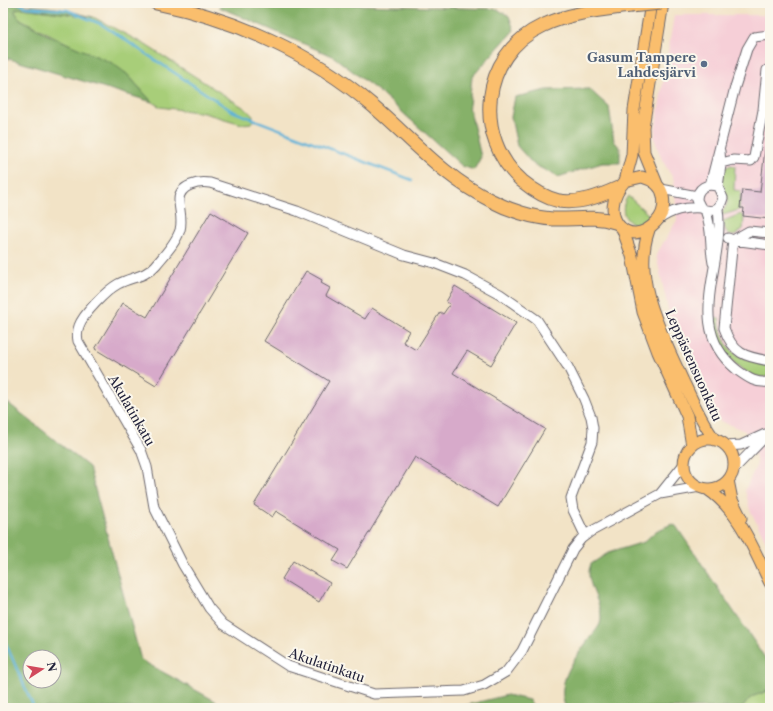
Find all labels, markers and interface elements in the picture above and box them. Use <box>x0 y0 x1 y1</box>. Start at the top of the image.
place label: Gasum Tampere Lahdesjärvi <box>587 49 696 80</box>
marker: Gasum Tampere Lahdesjärvi <box>699 59 709 69</box>
street label: Leppästensuonkatu <box>662 307 726 423</box>
street label: Akulatinkatu <box>105 371 159 448</box>
street label: Akulatinkatu <box>286 644 367 685</box>
north arrow <box>22 649 62 689</box>
text: N <box>44 661 60 673</box>

